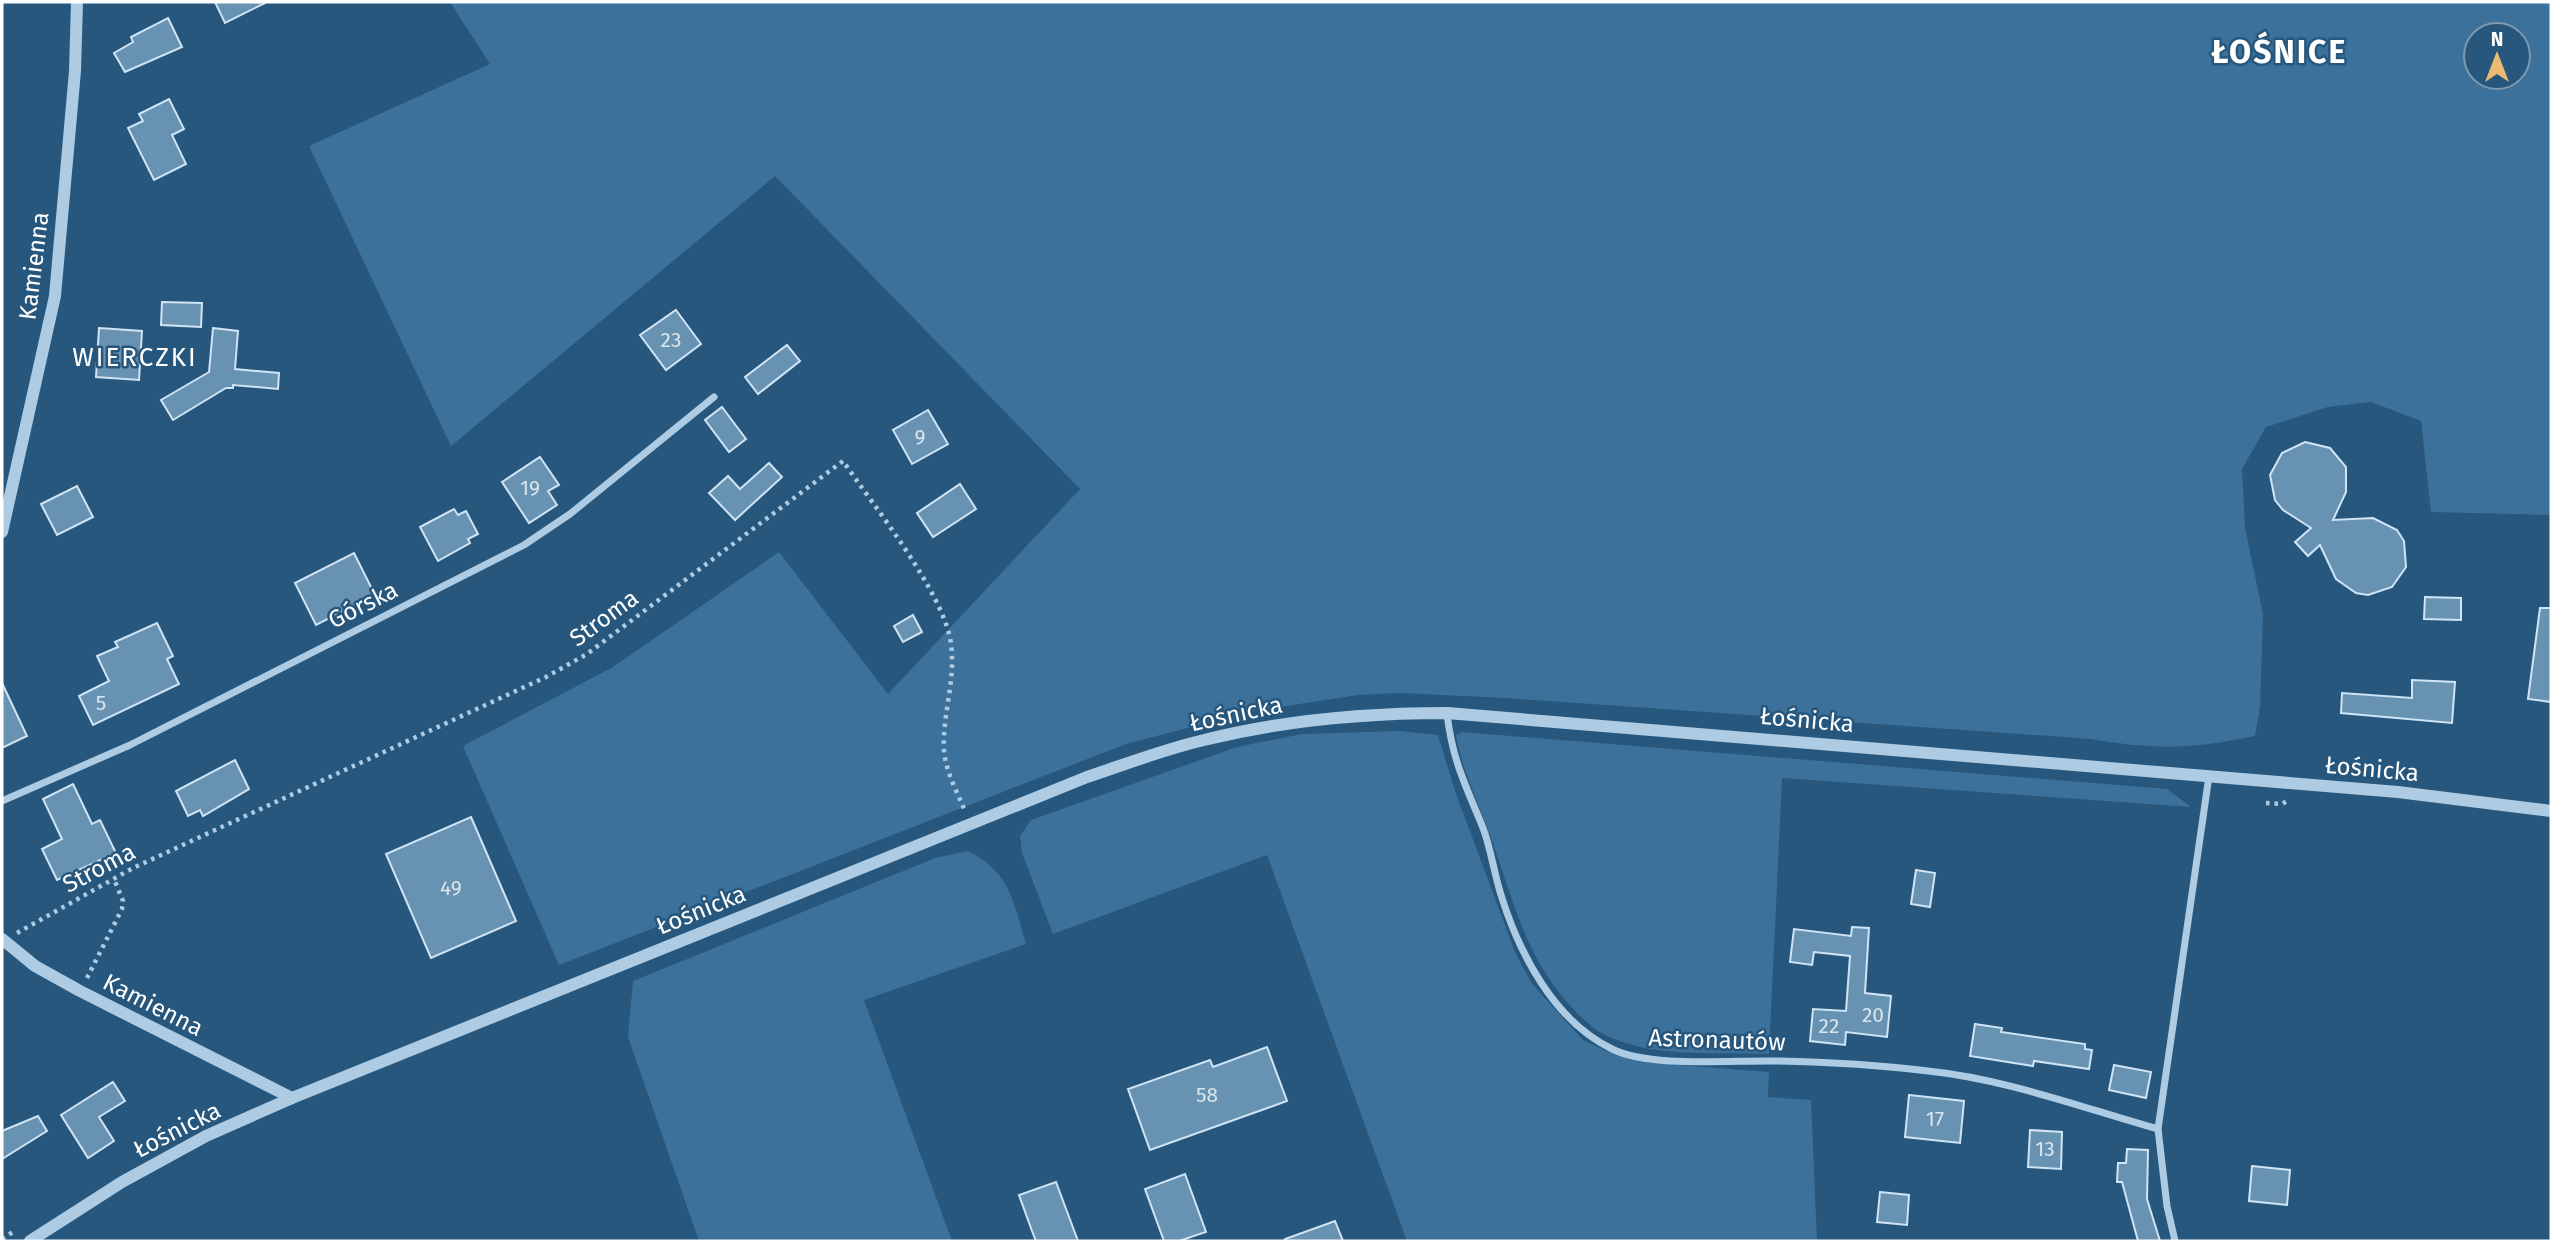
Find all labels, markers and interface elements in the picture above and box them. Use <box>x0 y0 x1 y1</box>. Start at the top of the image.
north arrow <box>2462 21 2532 91</box>
text: N <box>2491 28 2503 51</box>
district label: ŁOŚNICE <box>2211 31 2347 71</box>
street label: Kamienna <box>13 210 55 322</box>
house number: 23 <box>661 327 681 353</box>
district label: WIERCZKI <box>72 342 198 373</box>
house number: 9 <box>914 424 926 450</box>
house number: 19 <box>520 475 540 501</box>
street label: Górska <box>324 576 402 634</box>
street label: Stroma <box>564 584 644 652</box>
house number: 5 <box>96 690 106 716</box>
street label: Łośnicka <box>1187 691 1285 737</box>
street label: Łośnicka <box>1759 702 1855 738</box>
street label: Łośnicka <box>2324 751 2420 787</box>
street label: Stroma <box>58 837 140 899</box>
house number: 49 <box>440 875 462 901</box>
street label: Łośnicka <box>652 879 750 941</box>
street label: Kamienna <box>98 968 208 1042</box>
house number: 20 <box>1862 1002 1884 1028</box>
house number: 22 <box>1819 1013 1839 1039</box>
street label: Astronautów <box>1648 1024 1786 1056</box>
house number: 58 <box>1196 1082 1218 1108</box>
street label: Łośnicka <box>129 1096 225 1164</box>
house number: 17 <box>1926 1106 1944 1132</box>
house number: 13 <box>2035 1136 2055 1162</box>

